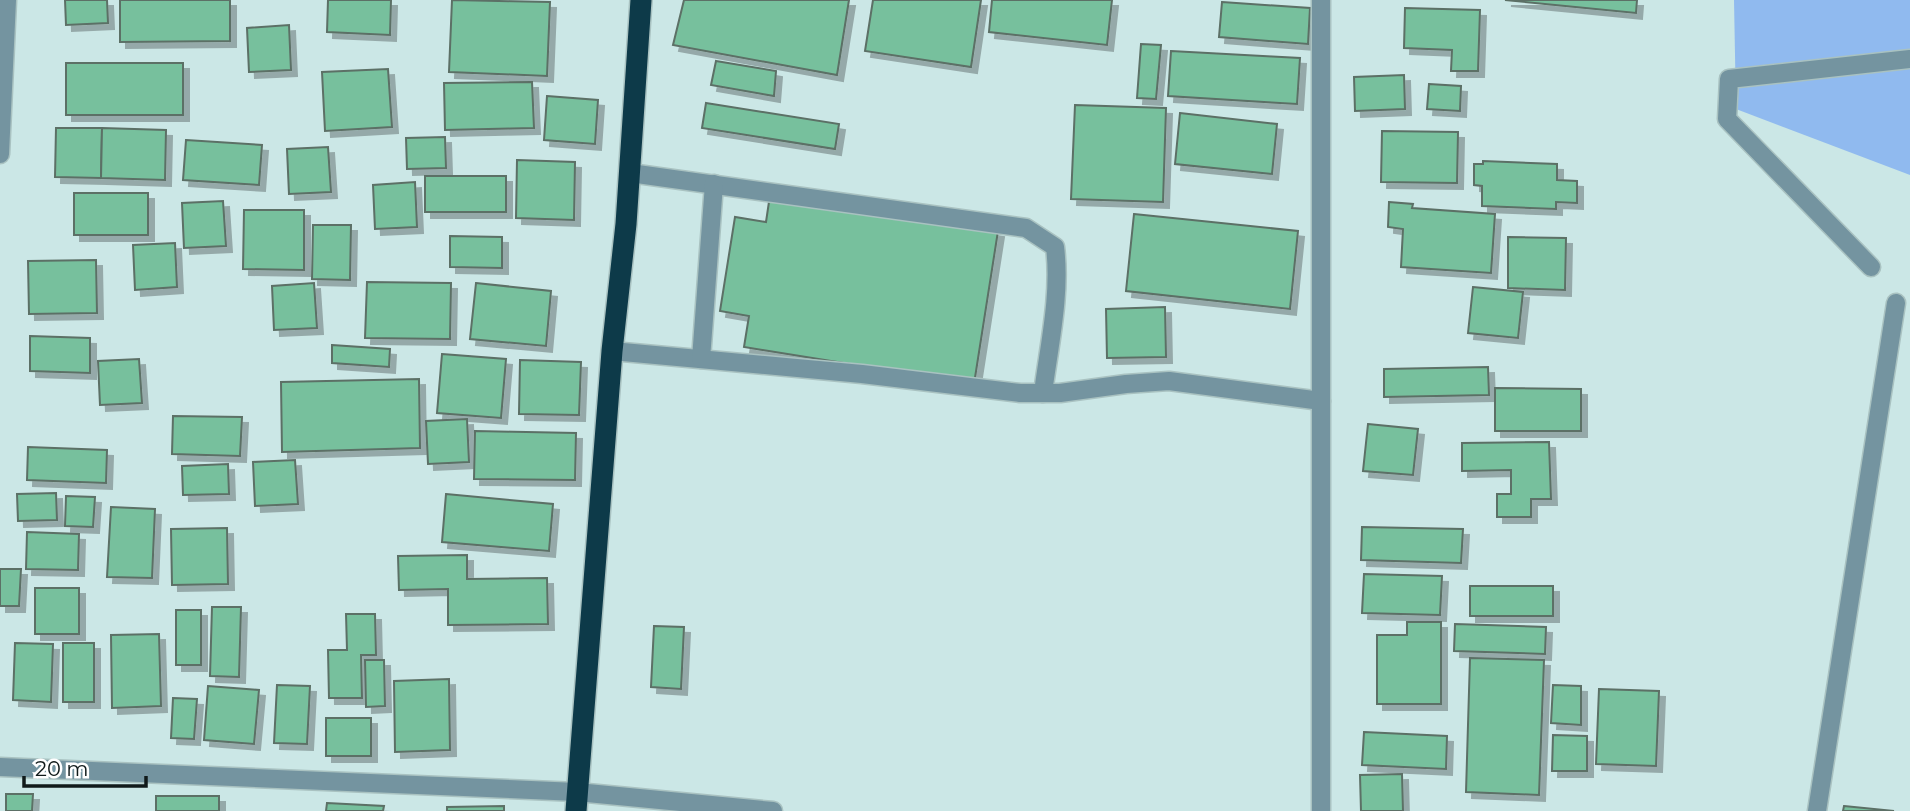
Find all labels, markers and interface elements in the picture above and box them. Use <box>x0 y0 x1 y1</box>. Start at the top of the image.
scale bar <box>24 744 147 788</box>
text: 20 m <box>35 756 89 781</box>

